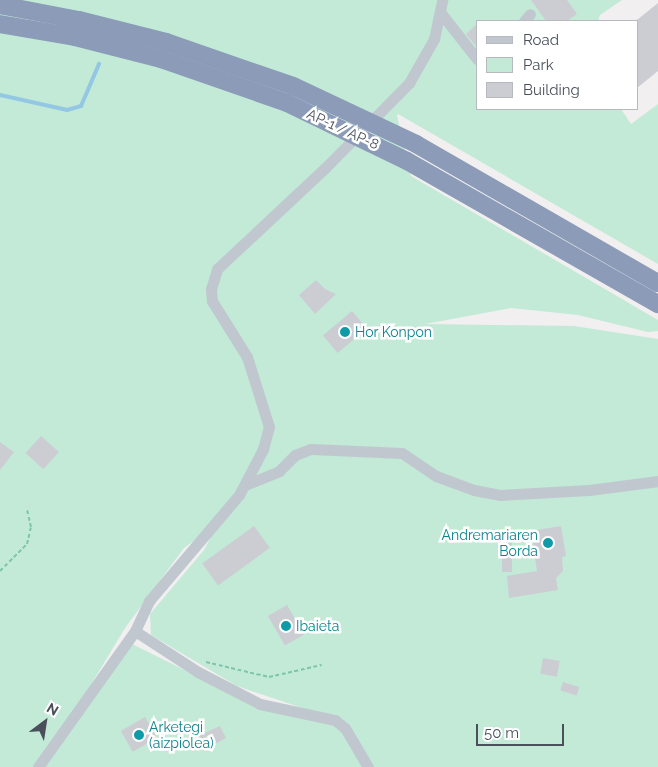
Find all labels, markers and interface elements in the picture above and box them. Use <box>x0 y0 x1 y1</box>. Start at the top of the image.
legend <box>476 20 638 110</box>
text: Road <box>523 31 559 49</box>
text: Park <box>523 56 554 74</box>
text: Building <box>523 81 580 99</box>
street label: AP-1 / AP-8 <box>304 105 382 153</box>
place label: Hor Konpon <box>355 324 432 340</box>
marker: Hor Konpon <box>339 326 351 338</box>
place label: Andremariaren Borda <box>442 527 538 560</box>
marker: Andremariaren Borda <box>542 537 554 549</box>
place label: Ibaieta <box>296 618 339 634</box>
marker: Ibaieta <box>280 620 292 632</box>
north arrow <box>20 697 70 747</box>
text: N <box>44 700 61 719</box>
scale bar <box>478 714 566 746</box>
place label: Arketegi (aizpiolea) <box>149 719 214 752</box>
text: 50 m <box>484 724 519 742</box>
marker: Arketegi (aizpiolea) <box>133 729 145 741</box>

